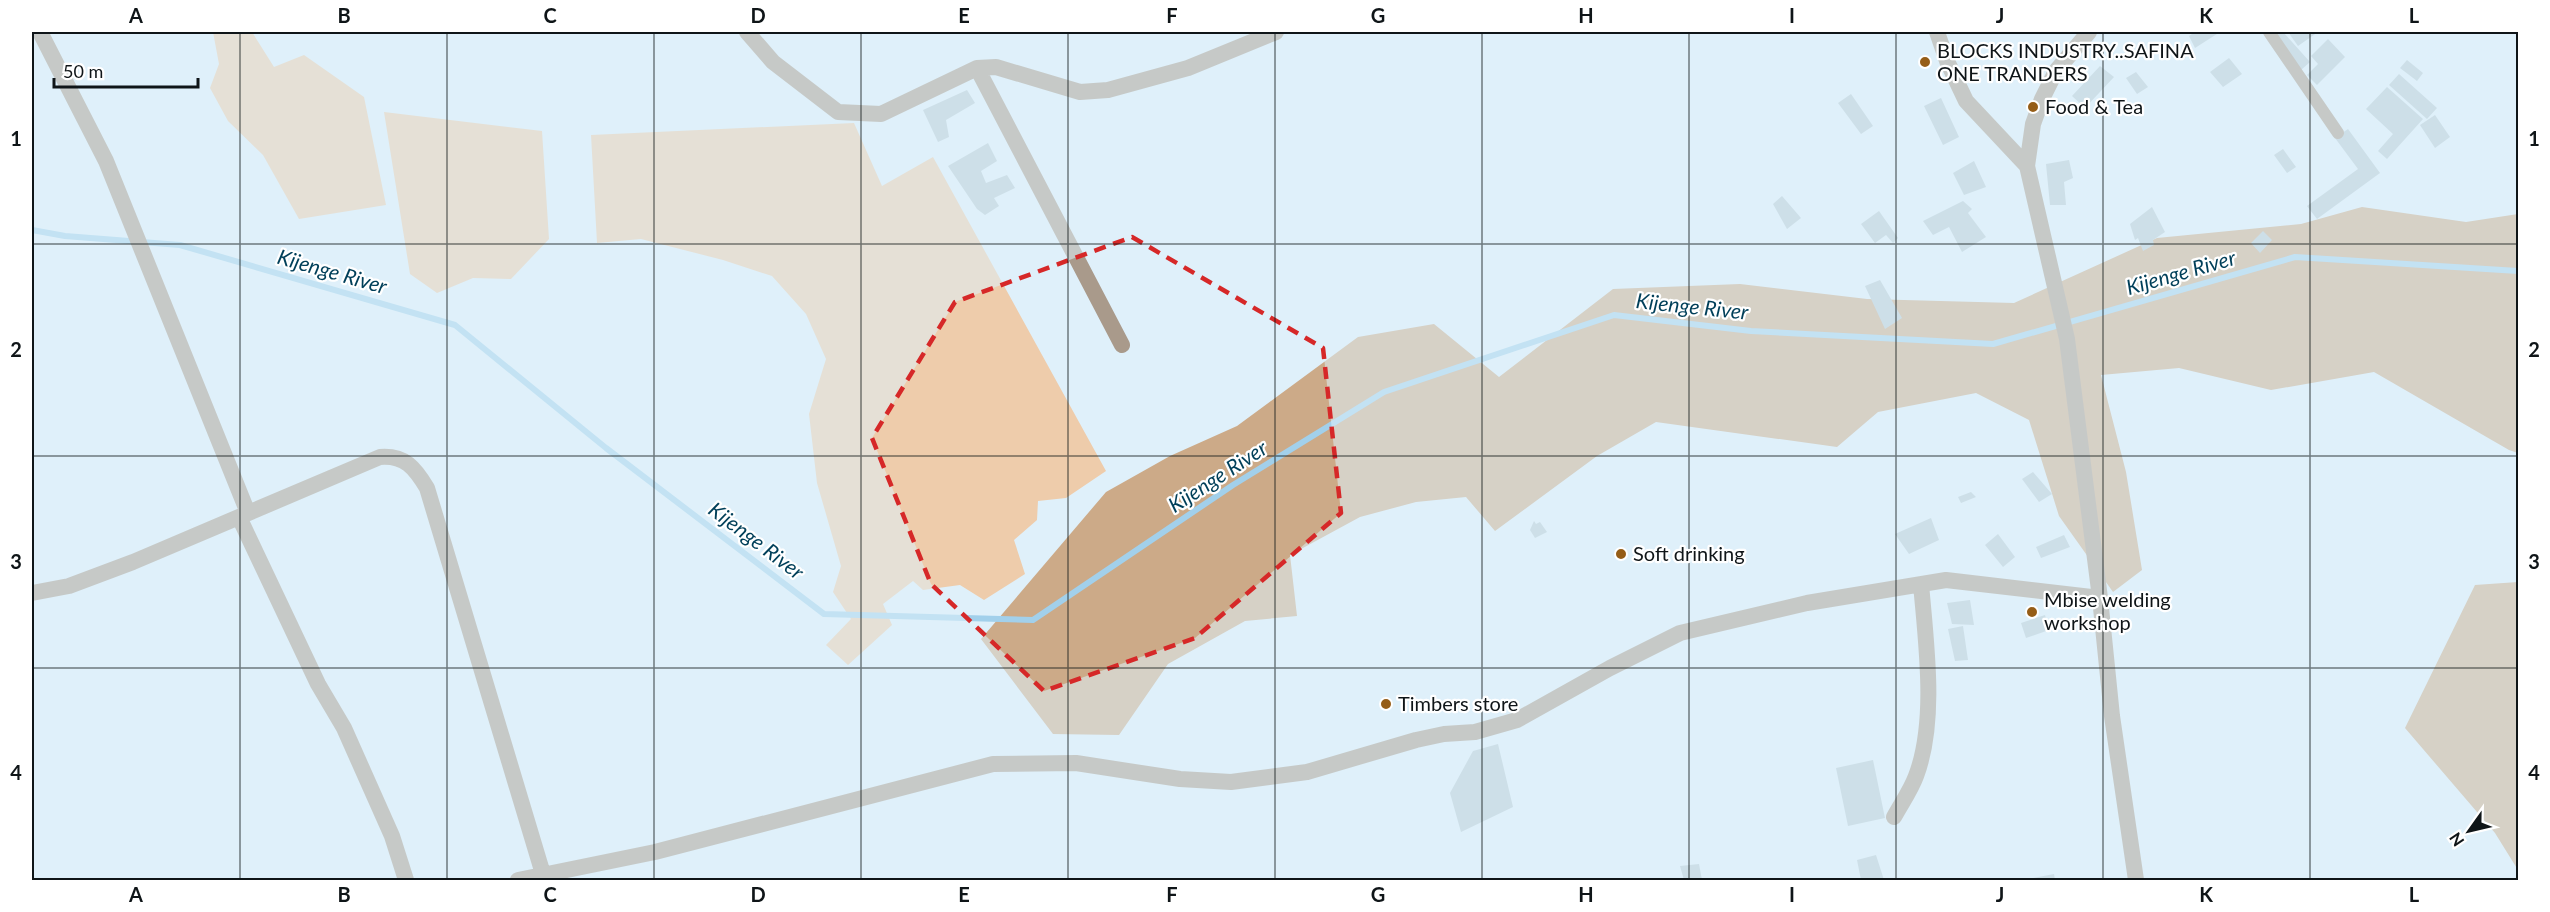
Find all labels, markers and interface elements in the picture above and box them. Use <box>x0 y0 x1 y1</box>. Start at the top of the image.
text: A <box>128 3 143 27</box>
text: B <box>337 3 351 27</box>
text: C <box>543 3 557 27</box>
text: D <box>750 3 766 27</box>
text: E <box>958 3 970 27</box>
text: F <box>1166 3 1178 27</box>
text: G <box>1371 3 1385 27</box>
text: H <box>1578 3 1594 27</box>
text: I <box>1789 3 1795 27</box>
text: J <box>1996 3 2004 27</box>
text: K <box>2199 3 2213 27</box>
text: L <box>2409 3 2420 27</box>
place label: BLOCKS INDUSTRY..SAFINA ONE TRANDERS <box>1937 38 2194 85</box>
scale bar <box>54 51 198 89</box>
marker: BLOCKS INDUSTRY..SAFINA ONE TRANDERS <box>1918 55 1932 69</box>
text: 50 m <box>63 60 103 82</box>
place label: Food & Tea <box>2045 94 2143 118</box>
marker: Food & Tea <box>2026 100 2040 114</box>
text: 1 <box>10 126 22 150</box>
text: 1 <box>2528 126 2540 150</box>
water label: Kijenge River <box>275 243 391 298</box>
water label: Kijenge River <box>2123 244 2239 299</box>
water label: Kijenge River <box>1635 287 1750 324</box>
text: 2 <box>10 337 22 361</box>
text: 2 <box>2528 337 2540 361</box>
water label: Kijenge River <box>1163 434 1272 517</box>
water label: Kijenge River <box>704 496 810 584</box>
place label: Soft drinking <box>1633 541 1745 565</box>
marker: Soft drinking <box>1614 547 1628 561</box>
text: 3 <box>10 549 22 573</box>
text: 3 <box>2528 549 2540 573</box>
place label: Mbise welding workshop <box>2044 587 2171 634</box>
marker: Mbise welding workshop <box>2025 605 2039 619</box>
place label: Timbers store <box>1398 691 1518 715</box>
marker: Timbers store <box>1379 697 1393 711</box>
text: 4 <box>10 760 22 784</box>
text: 4 <box>2528 760 2540 784</box>
north arrow <box>2439 801 2499 861</box>
text: N <box>2445 829 2467 850</box>
text: A <box>128 882 143 906</box>
text: B <box>337 882 351 906</box>
text: C <box>543 882 557 906</box>
text: D <box>750 882 766 906</box>
text: E <box>958 882 970 906</box>
text: F <box>1166 882 1178 906</box>
text: G <box>1371 882 1385 906</box>
text: H <box>1578 882 1594 906</box>
text: I <box>1789 882 1795 906</box>
text: J <box>1996 882 2004 906</box>
text: K <box>2199 882 2213 906</box>
text: L <box>2409 882 2420 906</box>

